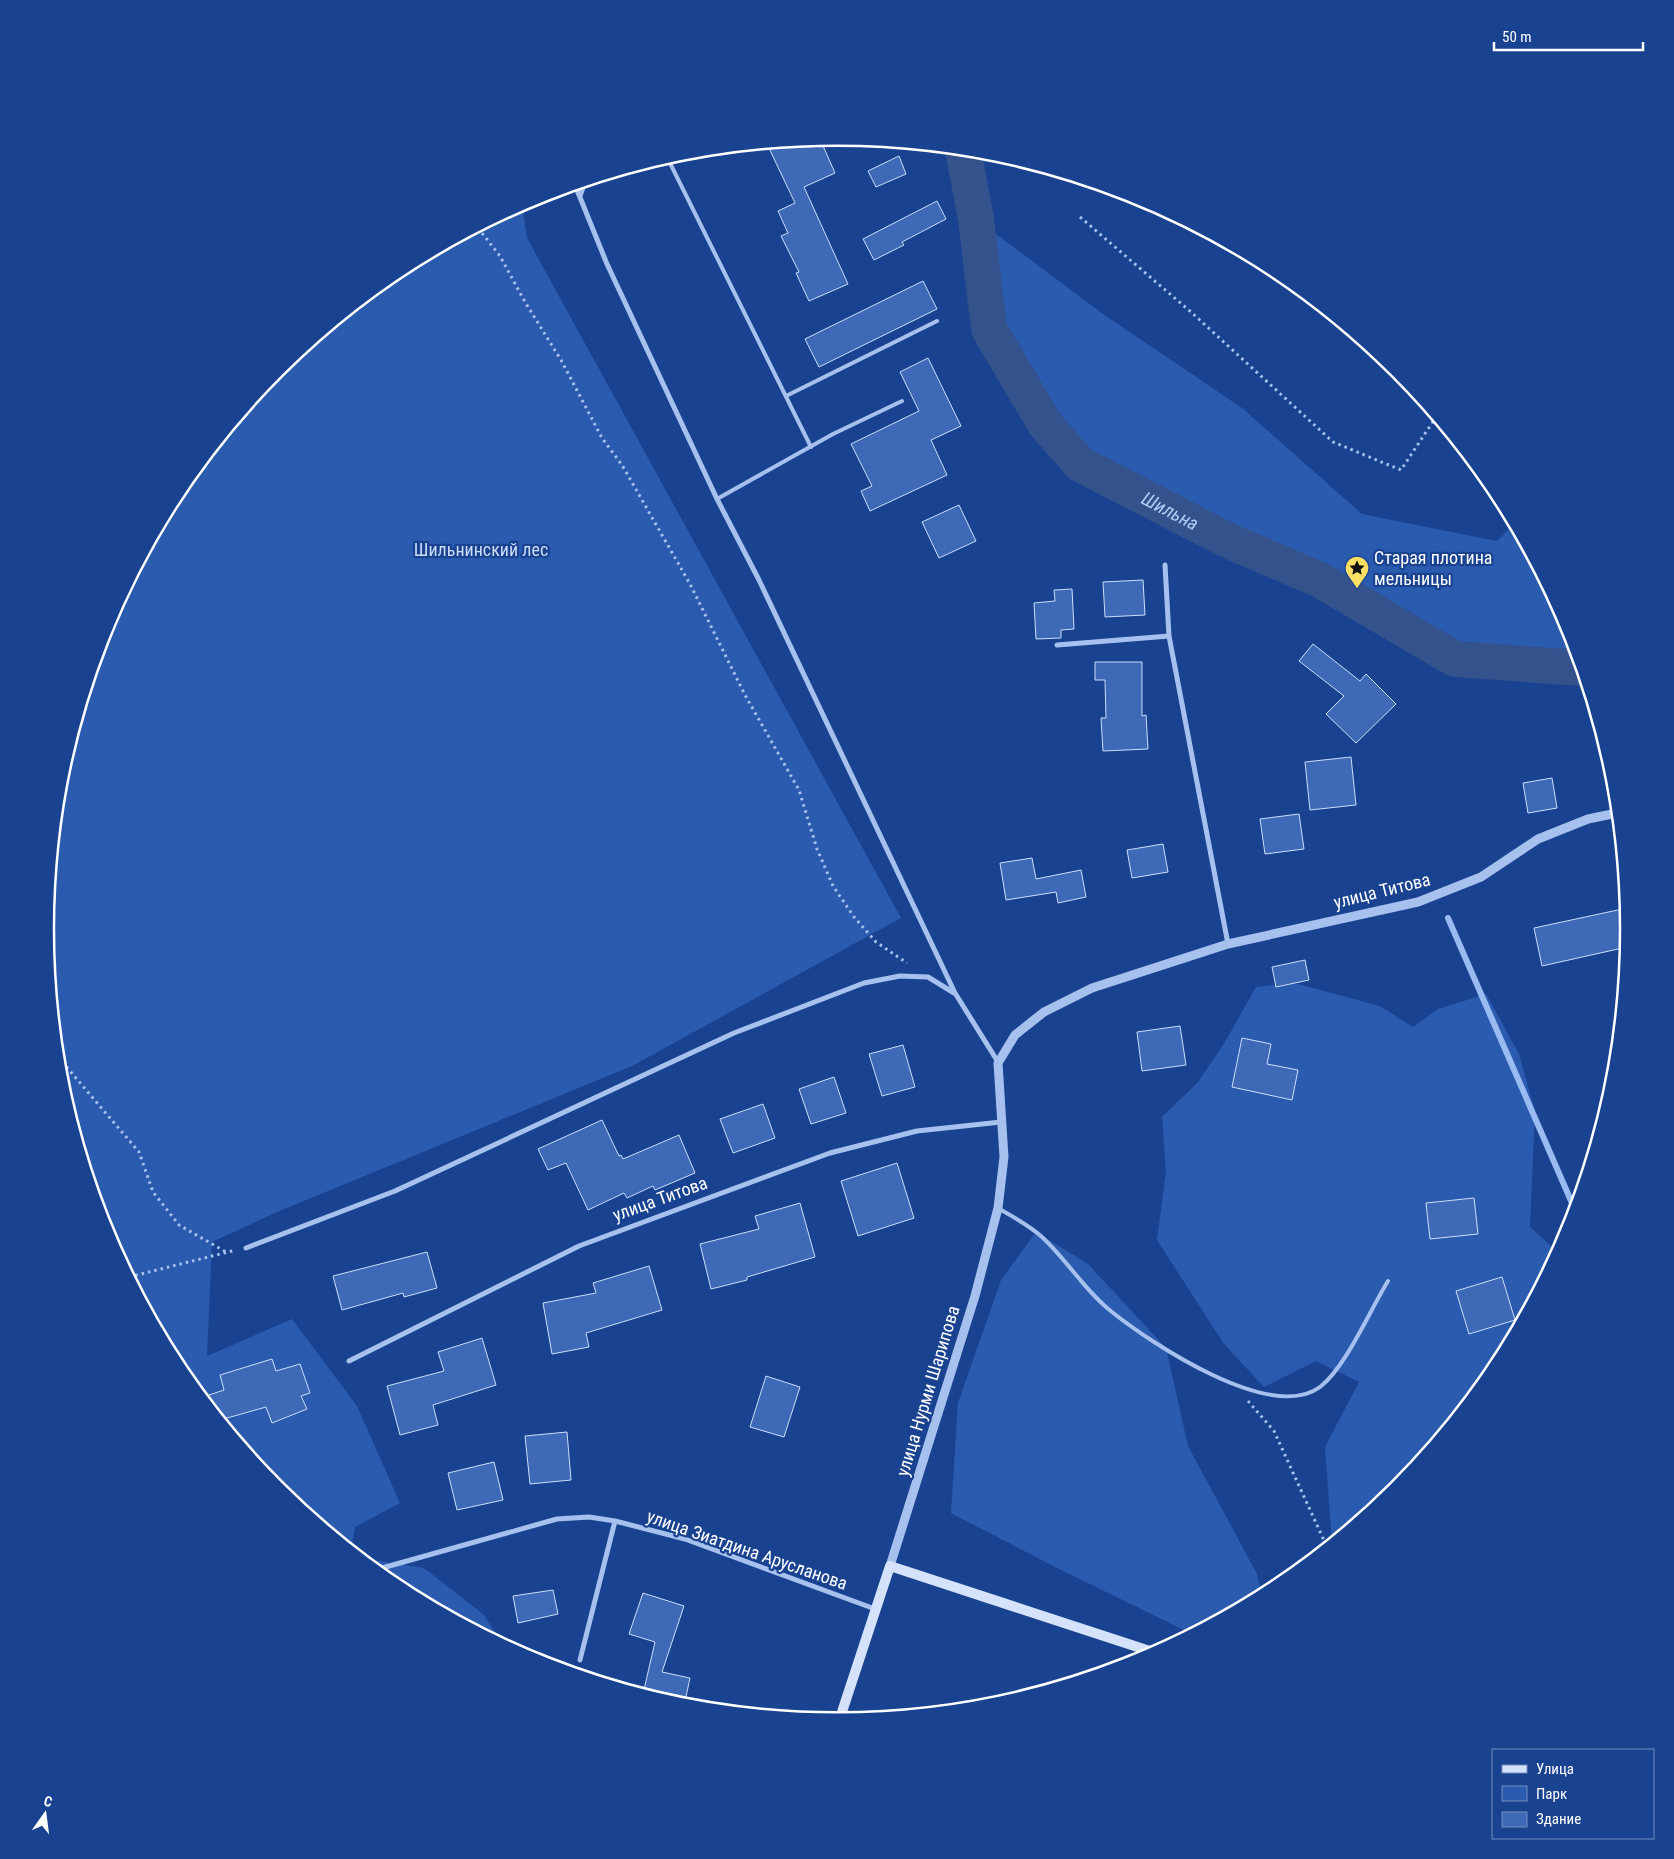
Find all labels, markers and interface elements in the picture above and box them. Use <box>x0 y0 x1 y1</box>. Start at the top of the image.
scale bar <box>1494 20 1643 52</box>
text: 50 m <box>1502 28 1532 46</box>
water label: Шильна <box>1138 487 1202 535</box>
park label: Шильнинский лес <box>414 539 548 560</box>
place label: Старая плотина мельницы <box>1374 547 1492 589</box>
place icon: Старая плотина мельницы <box>1344 555 1370 589</box>
street label: улица Титова <box>1331 868 1432 913</box>
street label: улица Титова <box>610 1172 710 1225</box>
street label: улица Нурми Шарипова <box>892 1303 963 1479</box>
street label: улица Зиатдина Арусланова <box>644 1505 850 1594</box>
legend <box>1492 1749 1654 1839</box>
text: Улица <box>1536 1760 1574 1778</box>
text: Парк <box>1536 1785 1567 1803</box>
north arrow <box>20 1789 70 1839</box>
text: С <box>42 1793 54 1810</box>
text: Здание <box>1536 1810 1581 1828</box>

